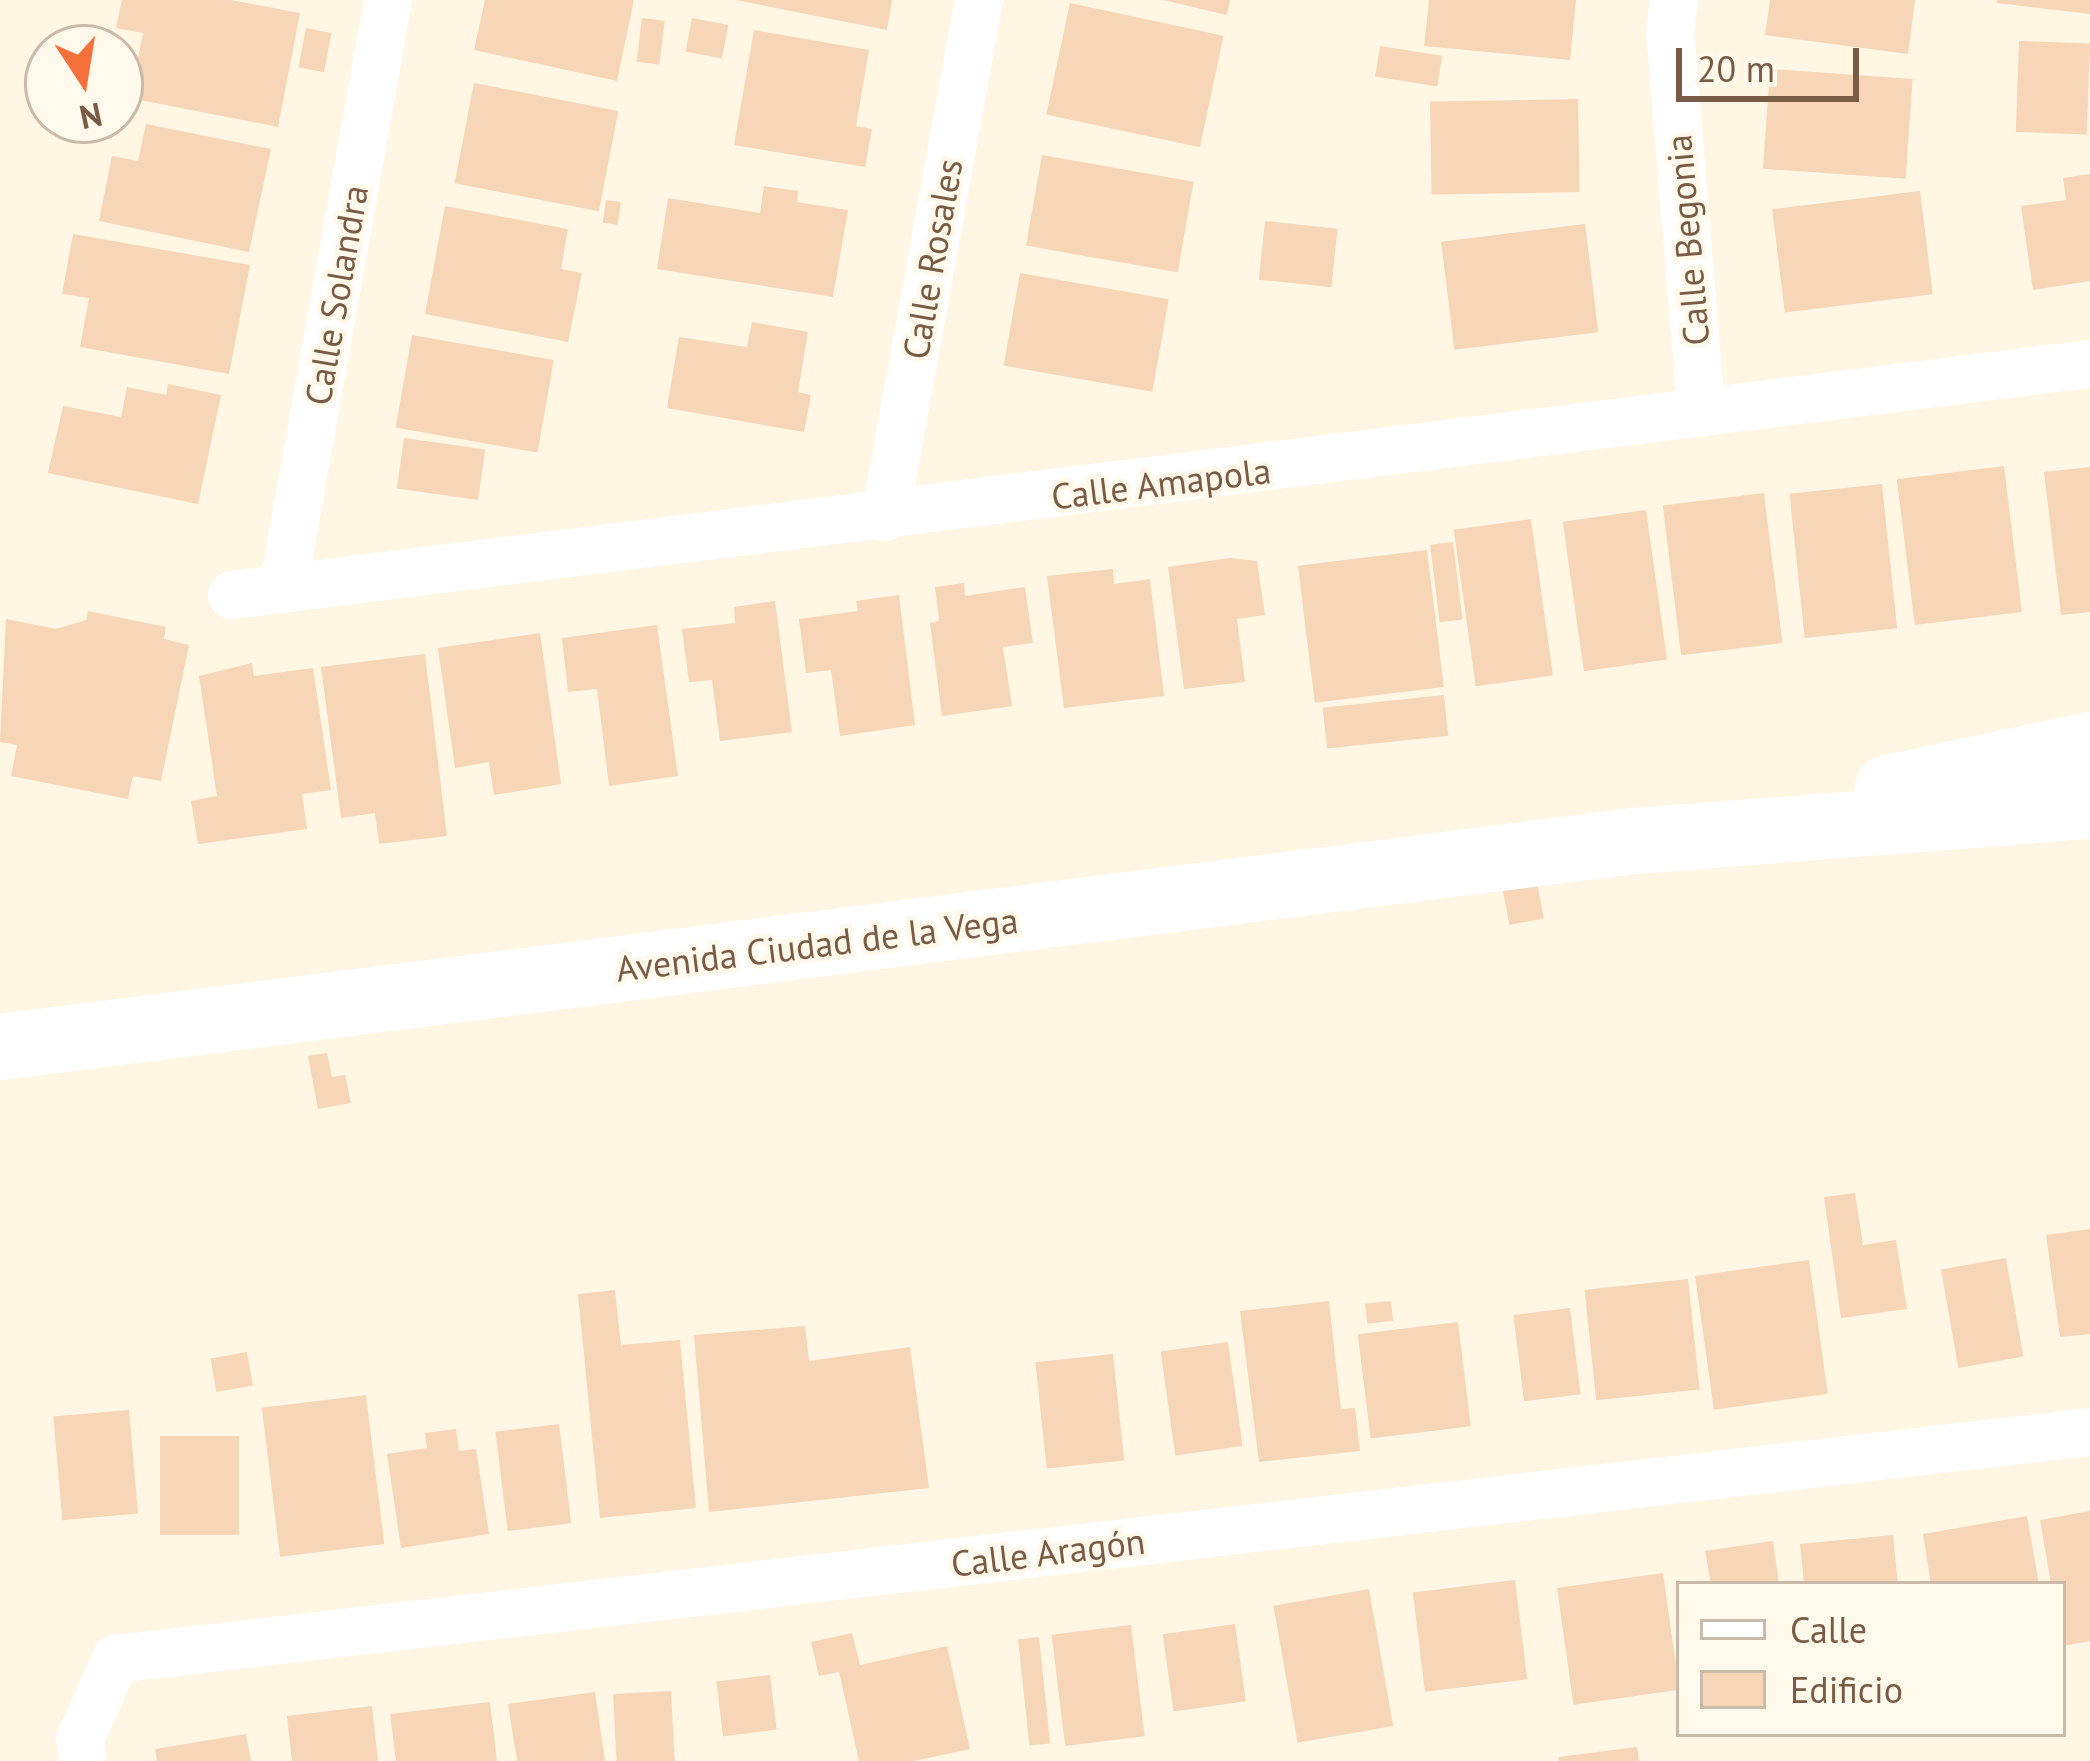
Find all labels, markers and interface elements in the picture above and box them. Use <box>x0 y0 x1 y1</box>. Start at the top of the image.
north arrow <box>24 24 144 144</box>
scale bar <box>1682 24 1865 98</box>
text: 20 m <box>1697 45 1775 92</box>
text: N <box>76 93 106 140</box>
street label: Calle Begonia <box>1656 133 1718 347</box>
street label: Calle Rosales <box>893 155 971 363</box>
street label: Calle Solandra <box>295 182 377 408</box>
street label: Calle Amapola <box>1048 448 1274 518</box>
street label: Avenida Ciudad de la Vega <box>613 898 1021 990</box>
street label: Calle Aragón <box>948 1519 1148 1585</box>
legend <box>1676 1581 2066 1737</box>
text: Calle <box>1790 1606 1867 1653</box>
text: Edificio <box>1790 1666 1903 1713</box>

